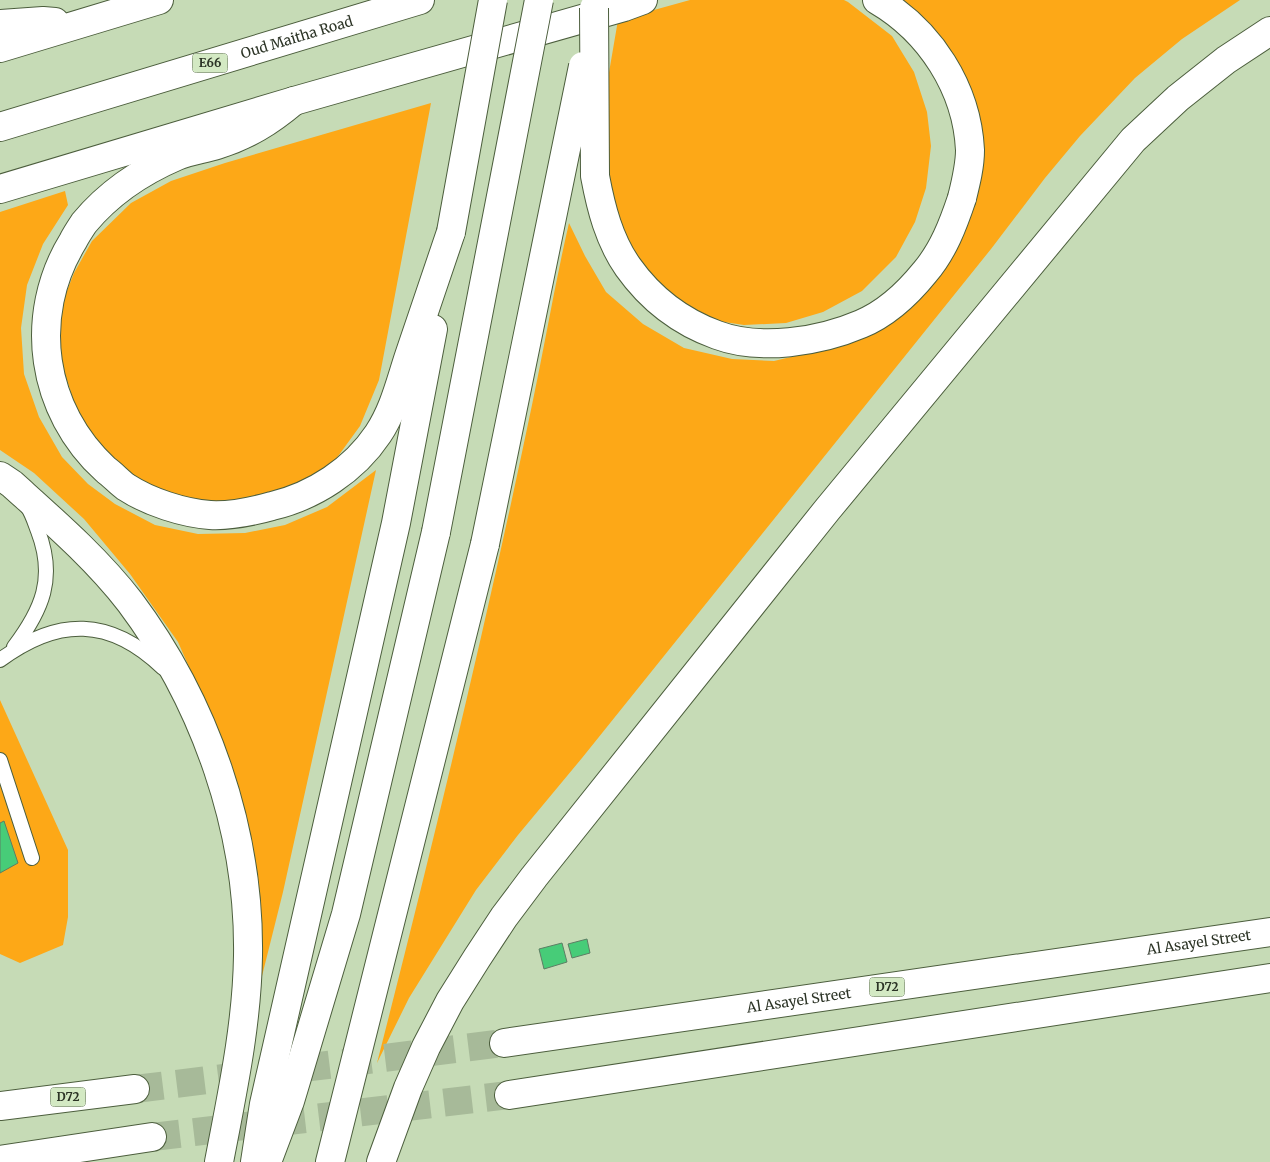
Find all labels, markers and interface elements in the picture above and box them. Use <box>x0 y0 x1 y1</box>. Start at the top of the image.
street label: Oud Maitha Road <box>239 12 355 63</box>
road number: E66 <box>192 54 228 72</box>
street label: Al Asayel Street <box>1144 926 1253 959</box>
road number: D72 <box>870 978 904 996</box>
street label: Al Asayel Street <box>745 984 853 1017</box>
road number: D72 <box>50 1088 86 1106</box>

